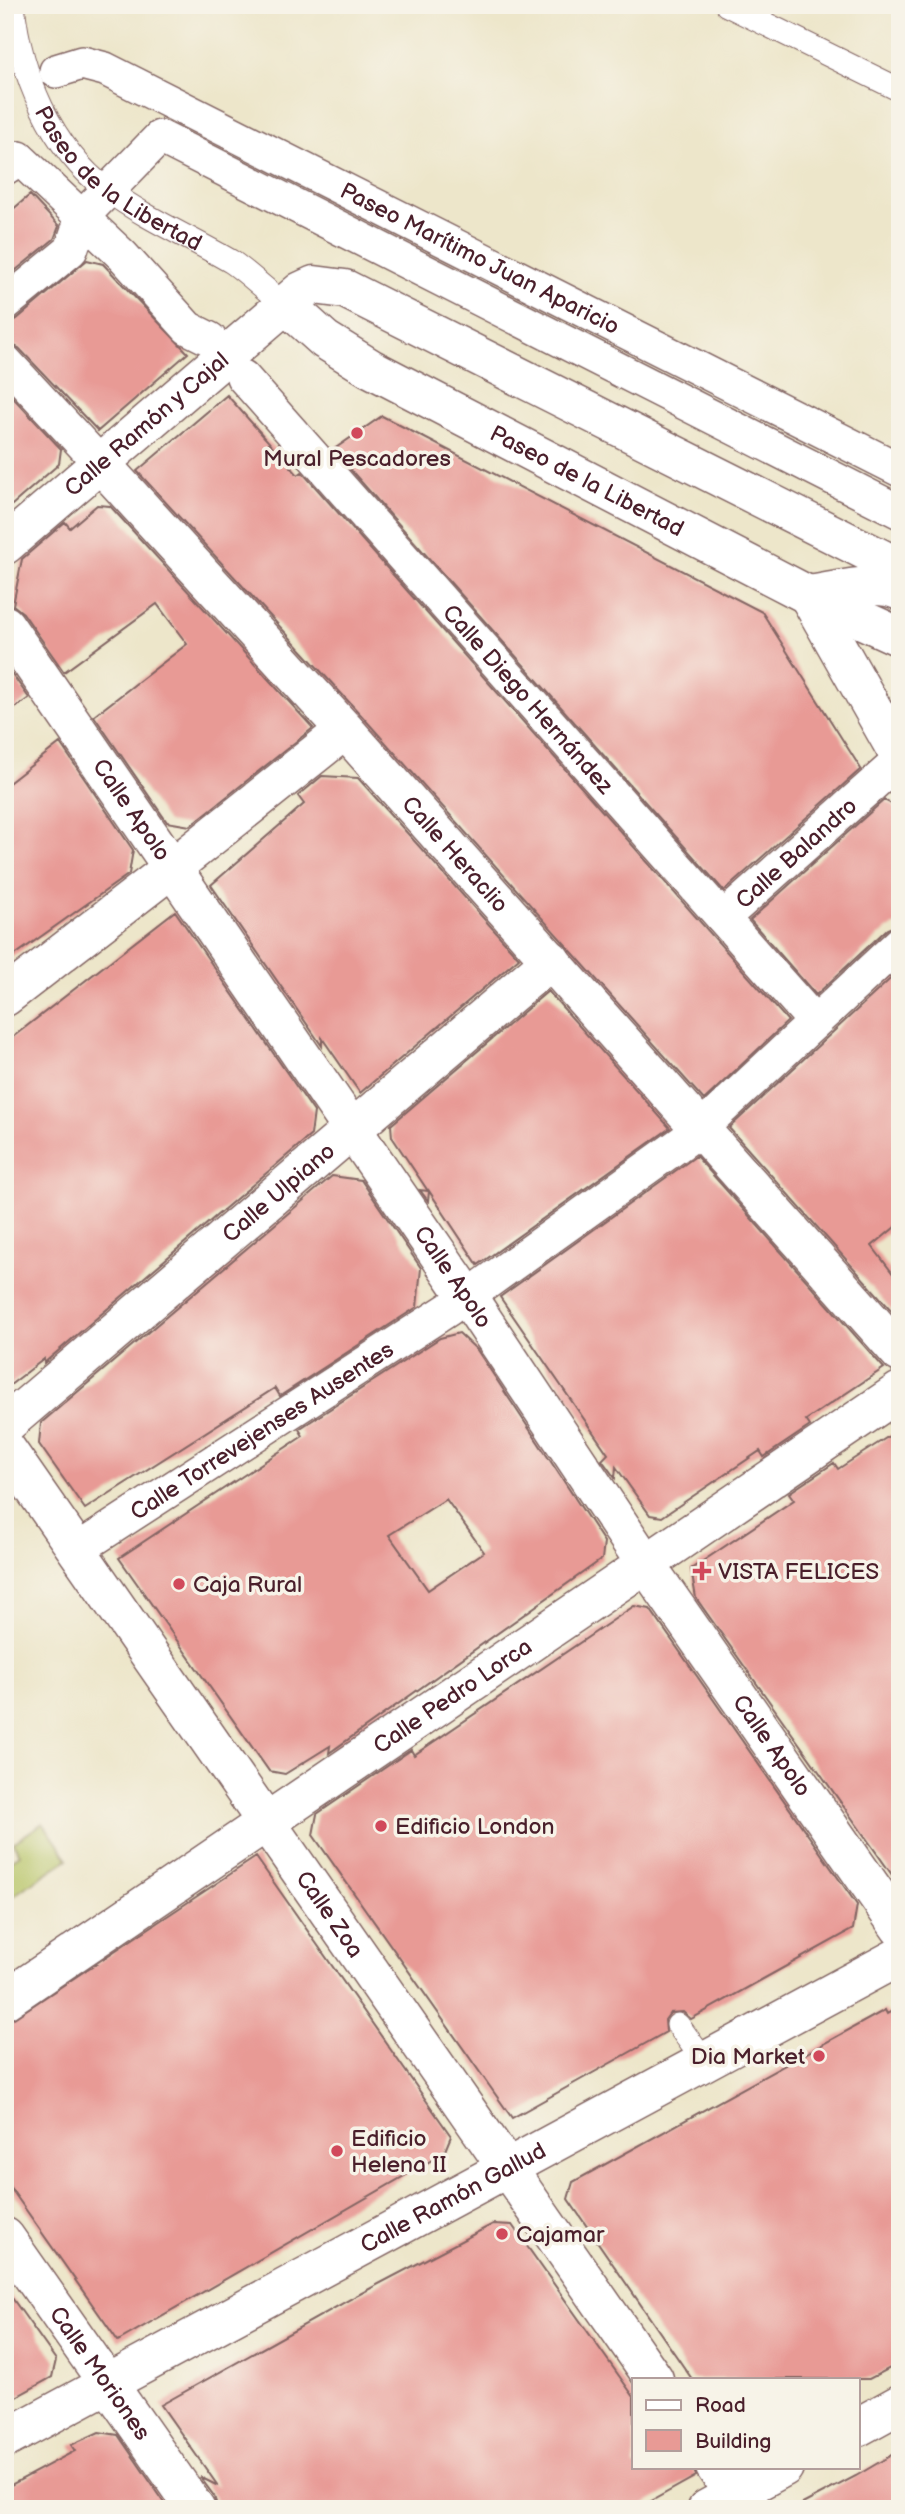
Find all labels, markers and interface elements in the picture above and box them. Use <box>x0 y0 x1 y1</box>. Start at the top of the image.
street label: Paseo de la Libertad <box>28 101 206 258</box>
street label: Paseo Marítimo Juan Aparicio <box>335 177 624 341</box>
street label: Calle Ramón y Cajal <box>59 346 235 503</box>
street label: Paseo de la Libertad <box>485 420 688 543</box>
marker: Mural Pescadores <box>349 425 365 441</box>
place label: Mural Pescadores <box>263 445 451 473</box>
street label: Calle Diego Hernández <box>436 599 619 801</box>
street label: Calle Apolo <box>86 754 176 867</box>
street label: Calle Heraclio <box>396 791 514 919</box>
street label: Calle Balandro <box>730 792 863 915</box>
street label: Calle Ulpiano <box>217 1137 341 1249</box>
street label: Calle Apolo <box>408 1221 497 1334</box>
street label: Calle Torrevejenses Ausentes <box>125 1336 399 1527</box>
place label: VISTA FELICES <box>718 1558 879 1586</box>
marker: VISTA FELICES <box>692 1561 712 1581</box>
place label: Caja Rural <box>193 1571 302 1599</box>
marker: Caja Rural <box>171 1576 187 1592</box>
street label: Calle Pedro Lorca <box>368 1633 537 1760</box>
street label: Calle Apolo <box>726 1690 817 1802</box>
place label: Edificio London <box>395 1813 555 1841</box>
marker: Edificio London <box>373 1818 389 1834</box>
street label: Calle Zoa <box>289 1866 369 1963</box>
place label: Dia Market <box>691 2043 805 2071</box>
marker: Dia Market <box>811 2048 827 2064</box>
place label: Edificio Helena II <box>351 2125 447 2179</box>
street label: Calle Ramón Gallud <box>356 2137 551 2260</box>
marker: Edificio Helena II <box>329 2143 345 2159</box>
place label: Cajamar <box>516 2221 605 2249</box>
marker: Cajamar <box>494 2226 510 2242</box>
street label: Calle Moriones <box>43 2301 156 2446</box>
legend <box>632 2378 860 2468</box>
text: Road <box>695 2393 746 2418</box>
text: Building <box>695 2429 771 2454</box>

